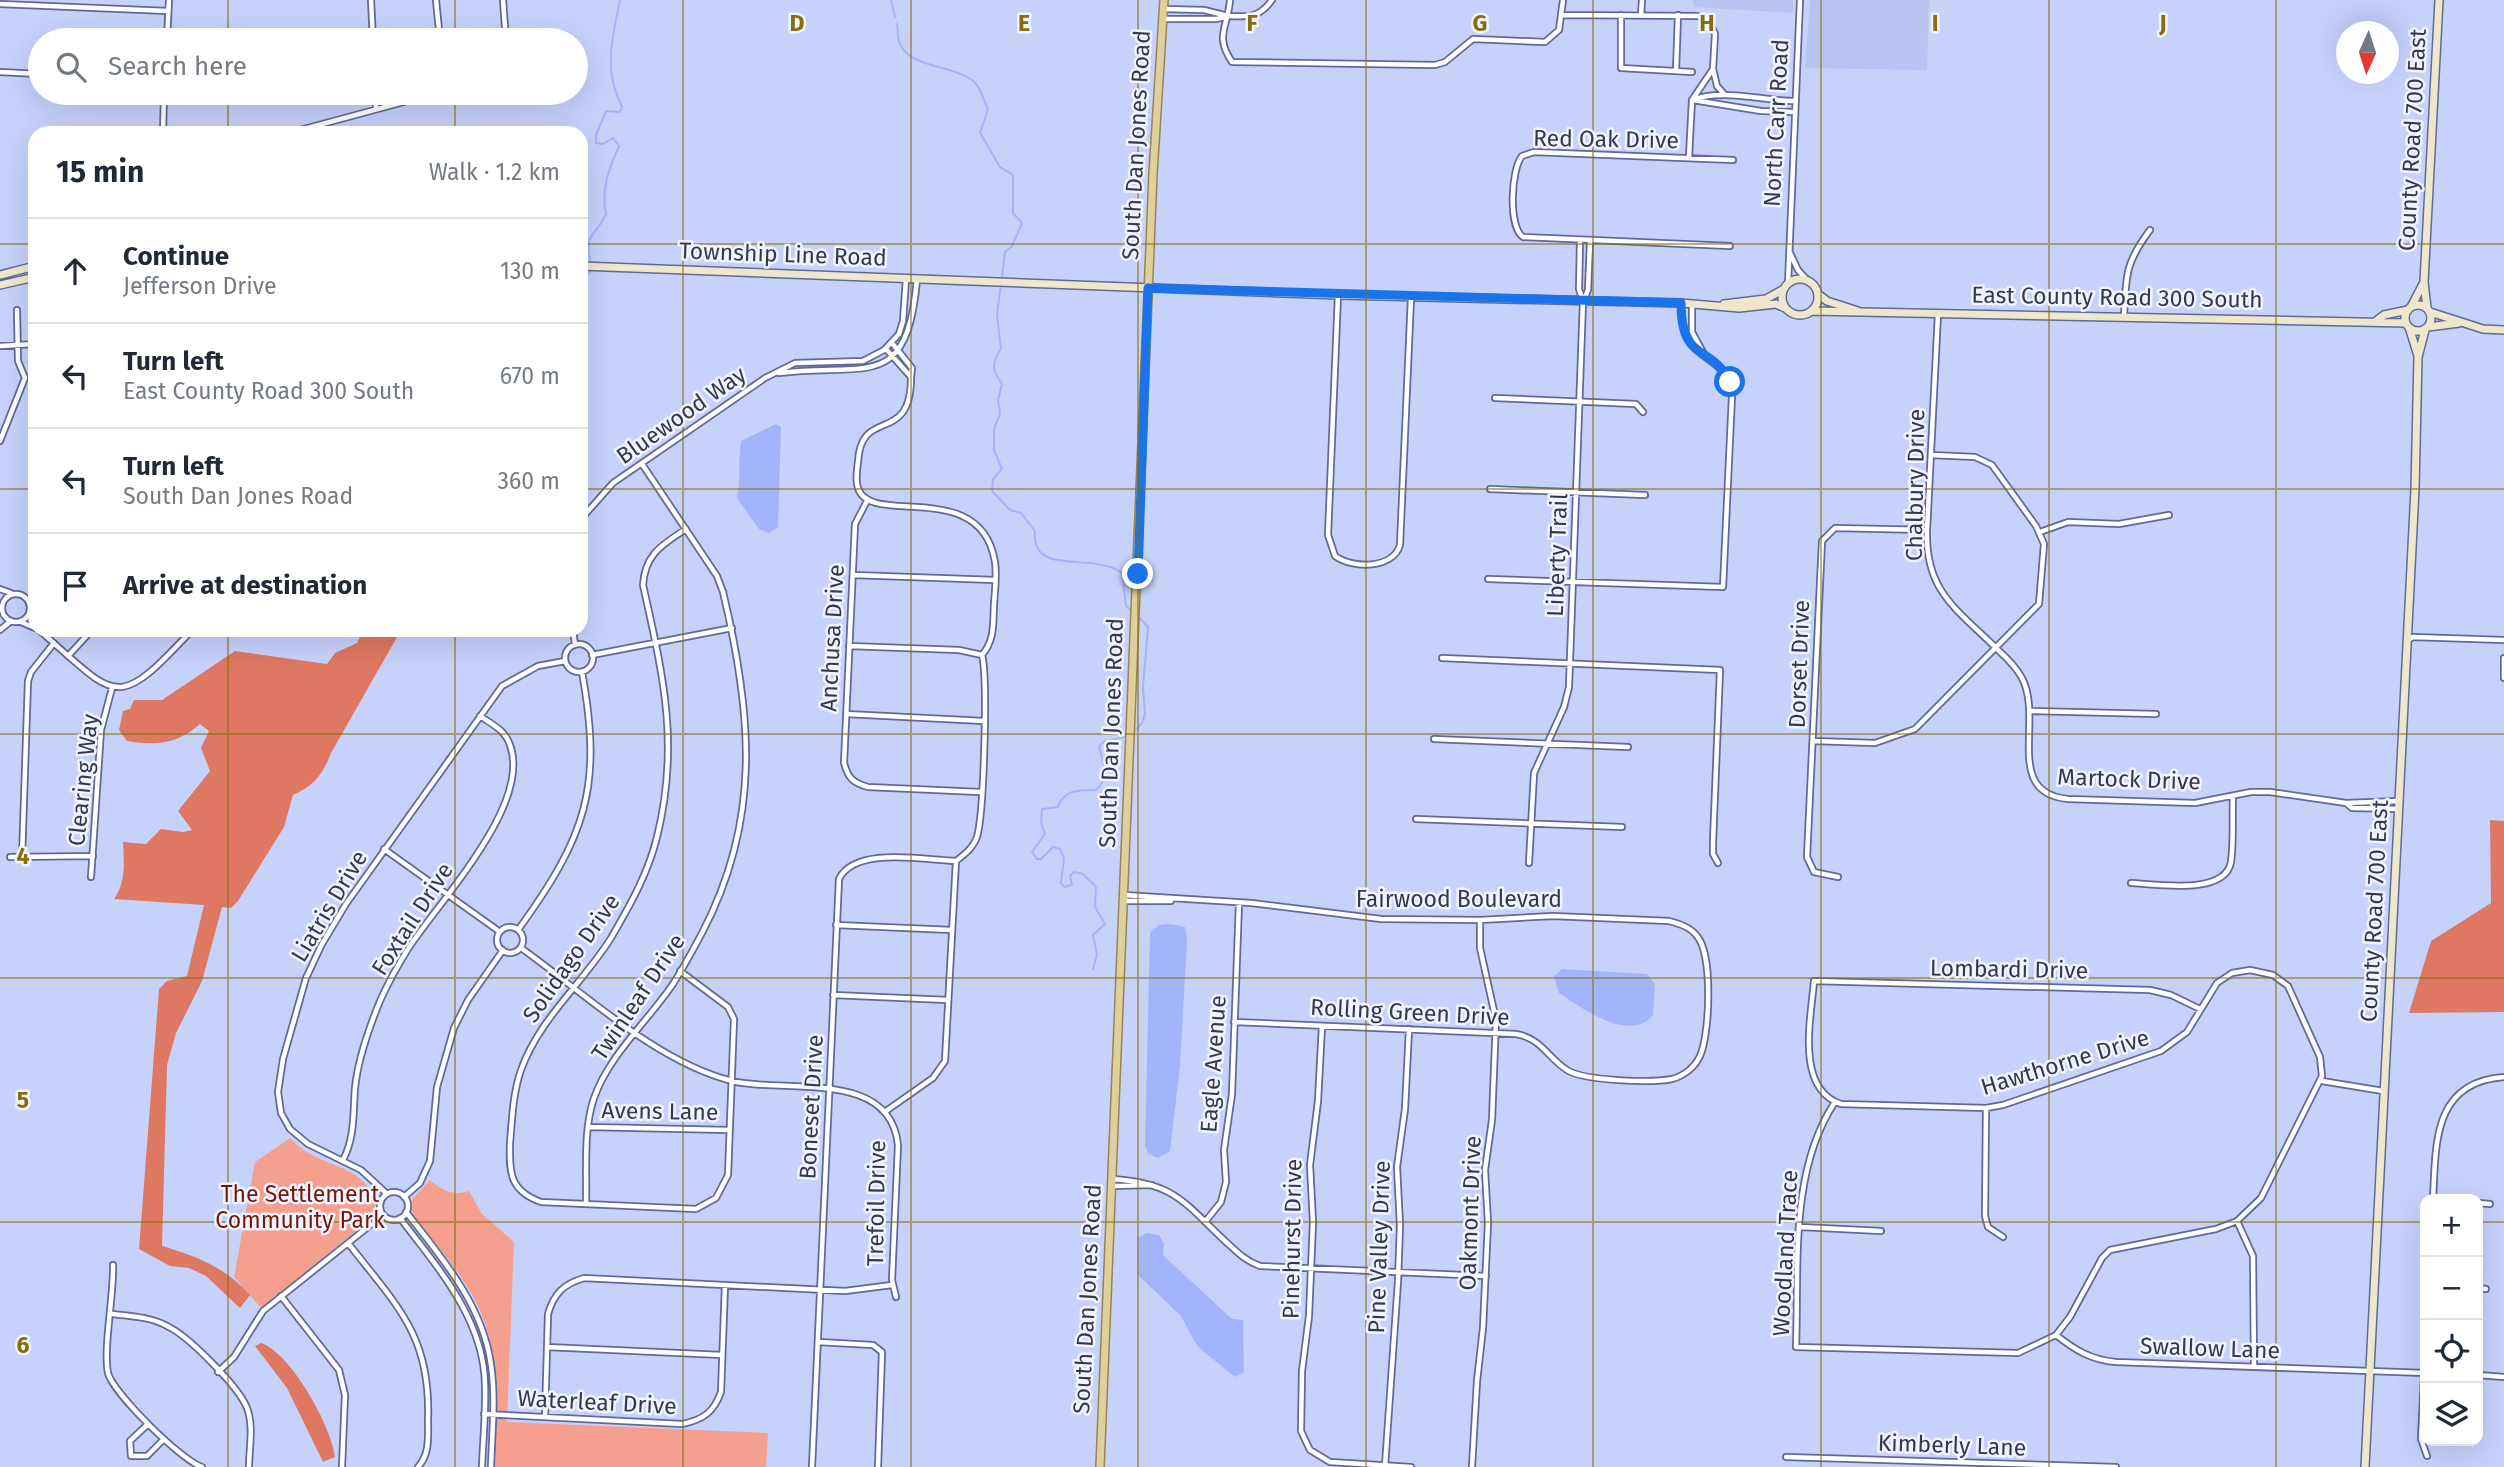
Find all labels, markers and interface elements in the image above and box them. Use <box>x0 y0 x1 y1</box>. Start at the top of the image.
text: D <box>790 9 805 37</box>
text: E <box>1018 9 1030 37</box>
text: F <box>1246 9 1258 37</box>
text: G <box>1473 9 1487 37</box>
text: H <box>1699 9 1715 37</box>
text: I <box>1932 9 1938 37</box>
text: J <box>2158 9 2167 37</box>
north arrow <box>2336 21 2399 84</box>
street label: County Road 700 East <box>2392 27 2432 252</box>
search box <box>28 28 588 105</box>
street label: South Dan Jones Road <box>1116 29 1156 261</box>
street label: North Carr Road <box>1758 38 1794 208</box>
icon: search <box>52 48 90 86</box>
text: Search here <box>108 51 247 82</box>
street label: Red Oak Drive <box>1533 124 1679 154</box>
text: 15 min <box>56 154 144 190</box>
text: Walk · 1.2 km <box>429 158 560 186</box>
street label: Township Line Road <box>679 236 887 272</box>
text: Continue <box>123 241 229 272</box>
icon: ahead <box>56 252 94 290</box>
text: 130 m <box>500 257 560 285</box>
text: Jefferson Drive <box>123 272 276 300</box>
street label: East County Road 300 South <box>1971 280 2263 314</box>
text: Turn left <box>123 346 224 377</box>
icon: left <box>56 357 94 395</box>
street label: Bluewood Way <box>611 360 752 470</box>
text: 670 m <box>500 362 560 390</box>
route start <box>1714 366 1745 397</box>
text: East County Road 300 South <box>123 377 414 405</box>
street label: Chalbury Drive <box>1900 409 1930 561</box>
text: Turn left <box>123 451 224 482</box>
icon: left <box>56 462 94 500</box>
text: 360 m <box>498 467 560 495</box>
text: South Dan Jones Road <box>123 482 353 510</box>
street label: Liberty Trail <box>1541 492 1573 617</box>
route end <box>1122 558 1153 589</box>
street label: Anchusa Drive <box>814 564 850 712</box>
icon: arrive <box>56 567 94 605</box>
text: Arrive at destination <box>123 570 367 601</box>
street label: Dorset Drive <box>1783 599 1815 729</box>
street label: South Dan Jones Road <box>1093 617 1129 849</box>
street label: Clearing Way <box>62 712 104 847</box>
street label: Martock Drive <box>2057 763 2201 795</box>
street label: County Road 700 East <box>2354 798 2394 1023</box>
text: 4 <box>17 842 30 870</box>
street label: Liatris Drive <box>285 845 373 967</box>
street label: Foxtail Drive <box>365 857 459 981</box>
street label: Fairwood Boulevard <box>1356 885 1562 913</box>
street label: Solidago Drive <box>516 888 626 1028</box>
street label: Twinleaf Drive <box>585 928 691 1066</box>
street label: Lombardi Drive <box>1930 954 2088 984</box>
street label: Rolling Green Drive <box>1310 993 1510 1031</box>
street label: Eagle Avenue <box>1194 994 1232 1134</box>
street label: Hawthorne Drive <box>1977 1023 2153 1101</box>
street label: Boneset Drive <box>793 1034 829 1180</box>
text: 5 <box>17 1086 29 1114</box>
street label: Avens Lane <box>601 1096 719 1126</box>
street label: Oakmont Drive <box>1453 1135 1487 1291</box>
street label: Trefoil Drive <box>861 1140 891 1266</box>
street label: Pinehurst Drive <box>1277 1159 1307 1319</box>
street label: Pine Valley Drive <box>1362 1160 1396 1334</box>
street label: Woodland Trace <box>1767 1169 1803 1337</box>
park label: The Settlement Community Park <box>215 1180 385 1234</box>
street label: South Dan Jones Road <box>1067 1183 1107 1415</box>
map controls <box>2420 1194 2483 1446</box>
button: + <box>2420 1194 2483 1257</box>
button: − <box>2420 1257 2483 1320</box>
button: locate <box>2420 1320 2483 1383</box>
text: 6 <box>17 1331 30 1359</box>
street label: Swallow Lane <box>2139 1332 2281 1364</box>
button: layers <box>2420 1383 2483 1446</box>
street label: Waterleaf Drive <box>517 1384 677 1420</box>
street label: Kimberly Lane <box>1877 1428 2027 1462</box>

